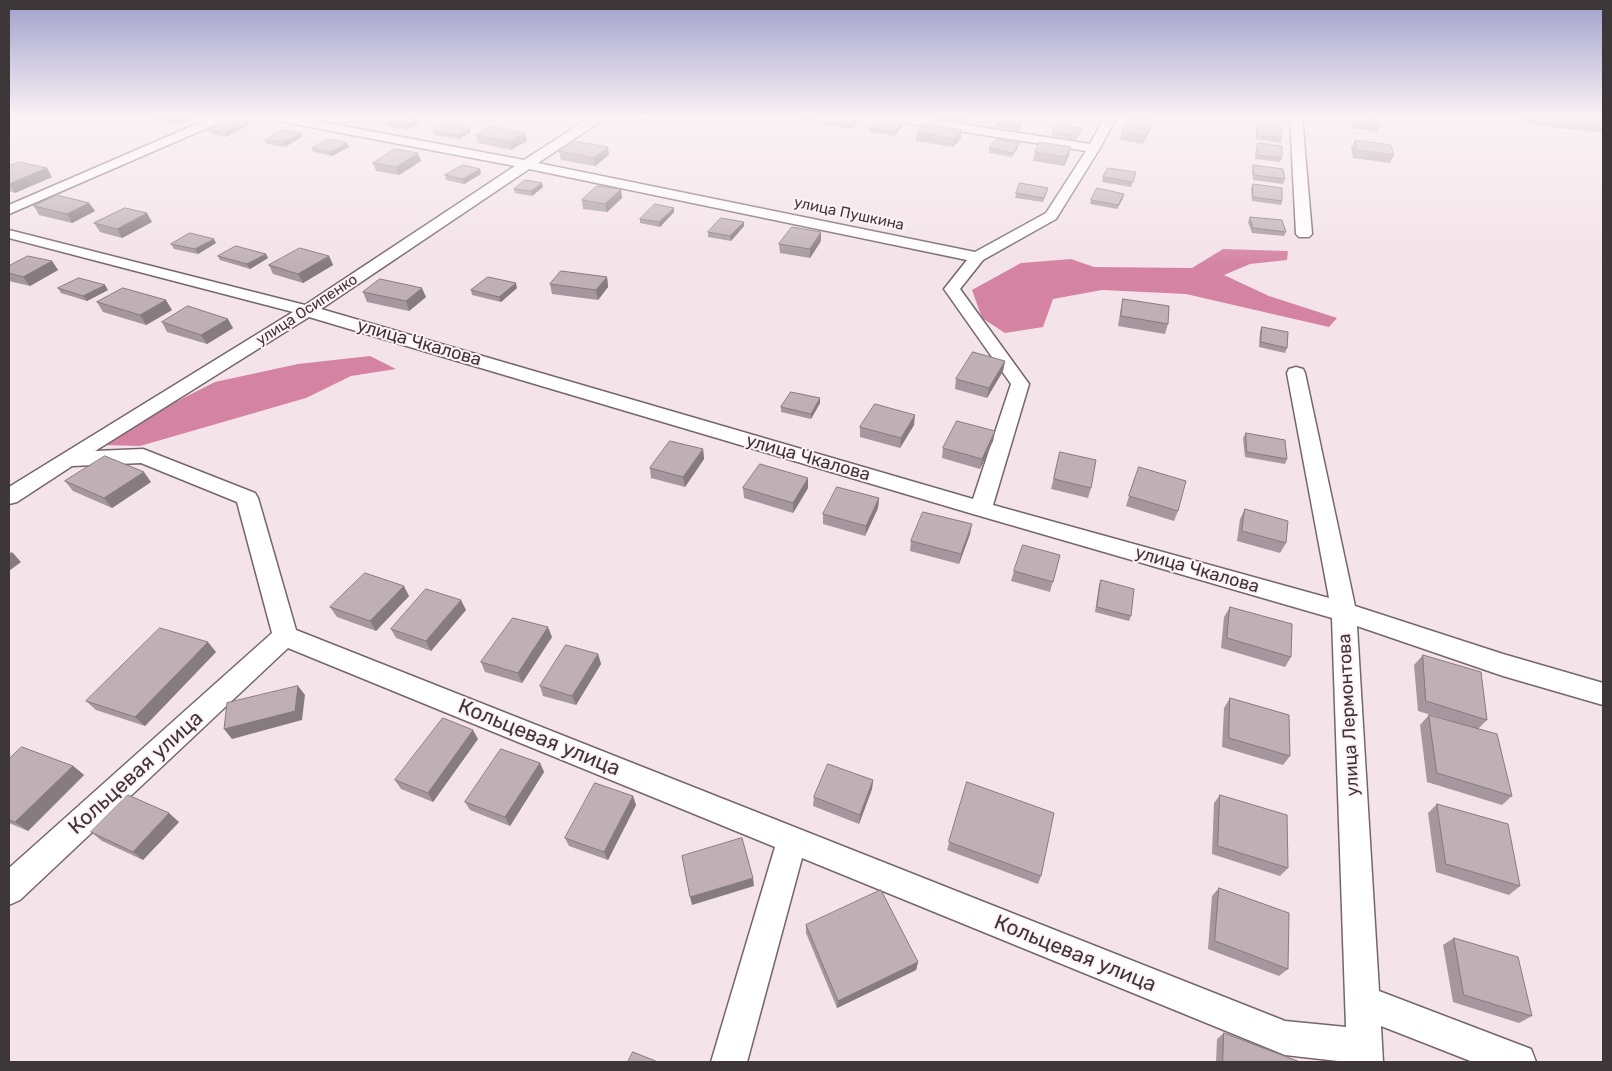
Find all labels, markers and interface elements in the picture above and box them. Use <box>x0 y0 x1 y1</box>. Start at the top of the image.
street label: улица Пушкина <box>792 194 906 234</box>
street label: улица Осипенко <box>253 271 361 349</box>
street label: улица Чкалова <box>354 315 484 371</box>
street label: улица Чкалова <box>743 430 873 486</box>
street label: улица Чкалова <box>1132 542 1262 598</box>
street label: улица Лермонтова <box>1334 633 1364 797</box>
street label: Кольцевая улица <box>454 694 624 782</box>
street label: Кольцевая улица <box>63 706 209 840</box>
street label: Кольцевая улица <box>990 910 1160 998</box>

